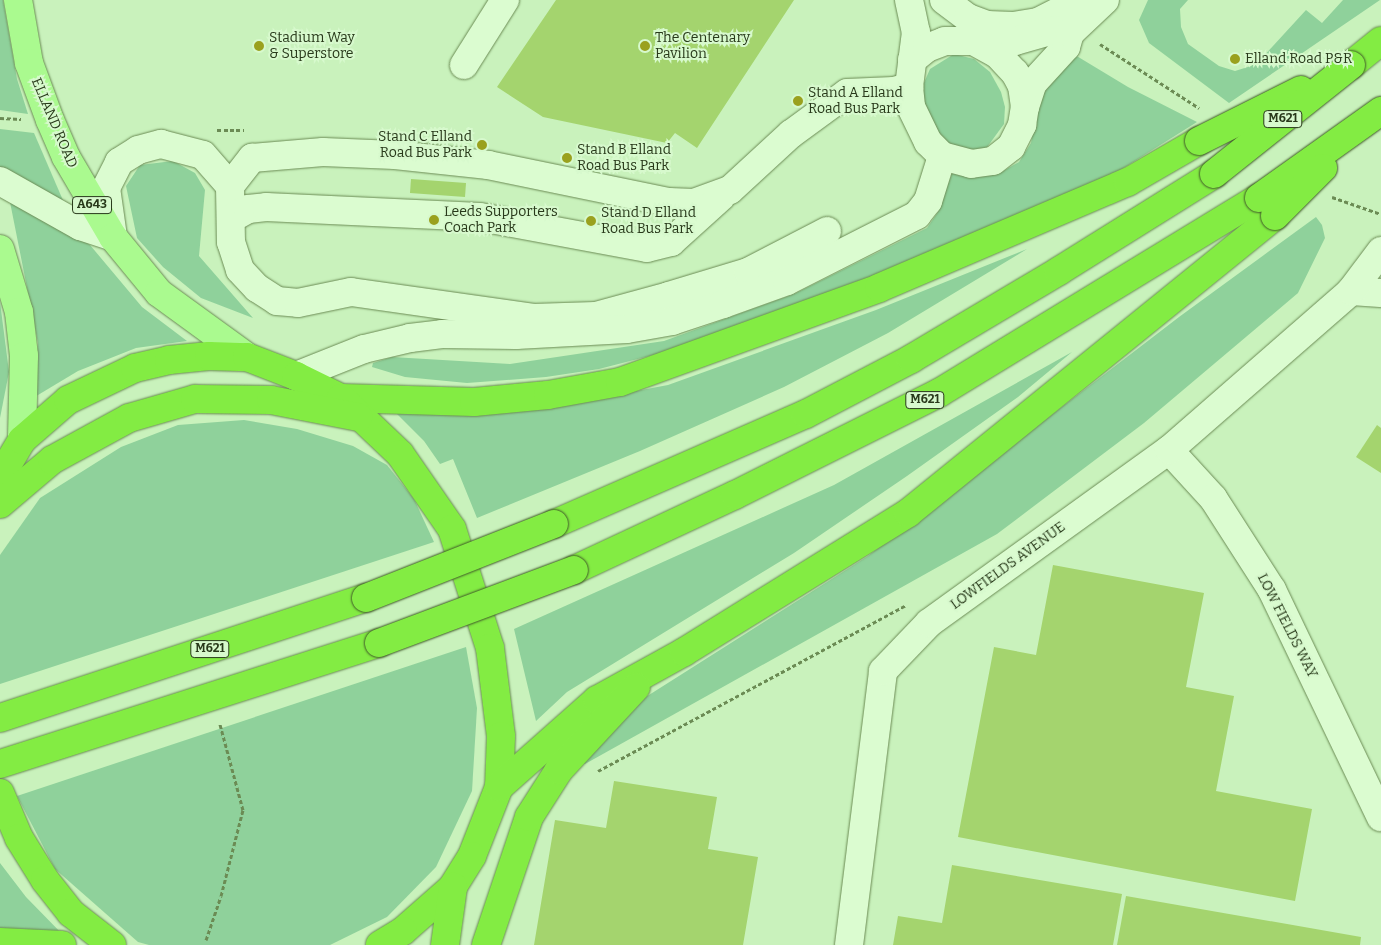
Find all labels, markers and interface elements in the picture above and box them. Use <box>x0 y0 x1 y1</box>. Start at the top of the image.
place label: Stadium Way & Superstore <box>269 30 355 62</box>
place label: The Centenary Pavilion <box>655 30 750 62</box>
marker: Stadium Way & Superstore <box>253 40 265 52</box>
marker: The Centenary Pavilion <box>639 40 651 52</box>
place label: Elland Road P&R <box>1245 51 1352 67</box>
marker: Elland Road P&R <box>1229 53 1241 65</box>
street label: ELLAND ROAD <box>28 76 80 170</box>
place label: Stand A Elland Road Bus Park <box>808 85 903 118</box>
marker: Stand A Elland Road Bus Park <box>792 95 804 107</box>
road number: M621 <box>1263 110 1303 128</box>
place label: Stand C Elland Road Bus Park <box>378 129 472 162</box>
marker: Stand C Elland Road Bus Park <box>476 139 488 151</box>
place label: Stand B Elland Road Bus Park <box>577 142 671 174</box>
marker: Stand B Elland Road Bus Park <box>561 152 573 164</box>
road number: A643 <box>72 196 112 214</box>
place label: Leeds Supporters Coach Park <box>444 204 558 236</box>
place label: Stand D Elland Road Bus Park <box>601 205 696 238</box>
marker: Leeds Supporters Coach Park <box>428 214 440 226</box>
marker: Stand D Elland Road Bus Park <box>585 215 597 227</box>
road number: M621 <box>905 390 945 410</box>
street label: LOWFIELDS AVENUE <box>947 519 1069 613</box>
street label: LOW FIELDS WAY <box>1253 571 1321 681</box>
road number: M621 <box>190 640 230 659</box>

